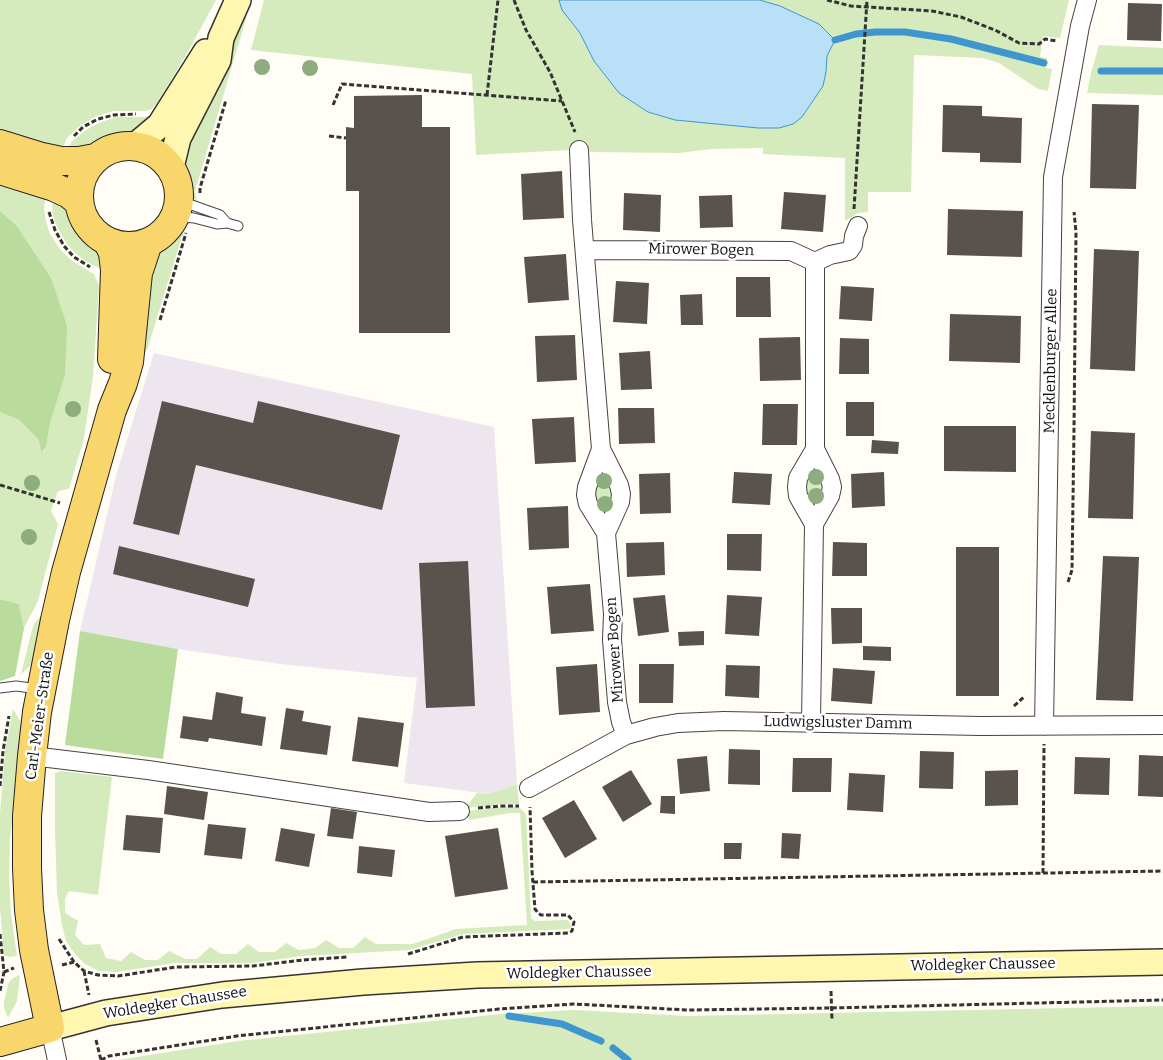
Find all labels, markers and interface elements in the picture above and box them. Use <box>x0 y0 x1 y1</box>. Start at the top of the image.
street label: Mirower Bogen <box>648 240 754 260</box>
street label: Mecklenburger Allee <box>1041 288 1061 434</box>
street label: Mirower Bogen <box>602 596 628 704</box>
street label: Carl-Meier-Straße <box>22 651 58 781</box>
street label: Ludwigsluster Damm <box>763 713 913 733</box>
street label: Woldegker Chaussee <box>910 955 1056 975</box>
street label: Woldegker Chaussee <box>506 963 652 983</box>
street label: Woldegker Chaussee <box>102 983 248 1023</box>

